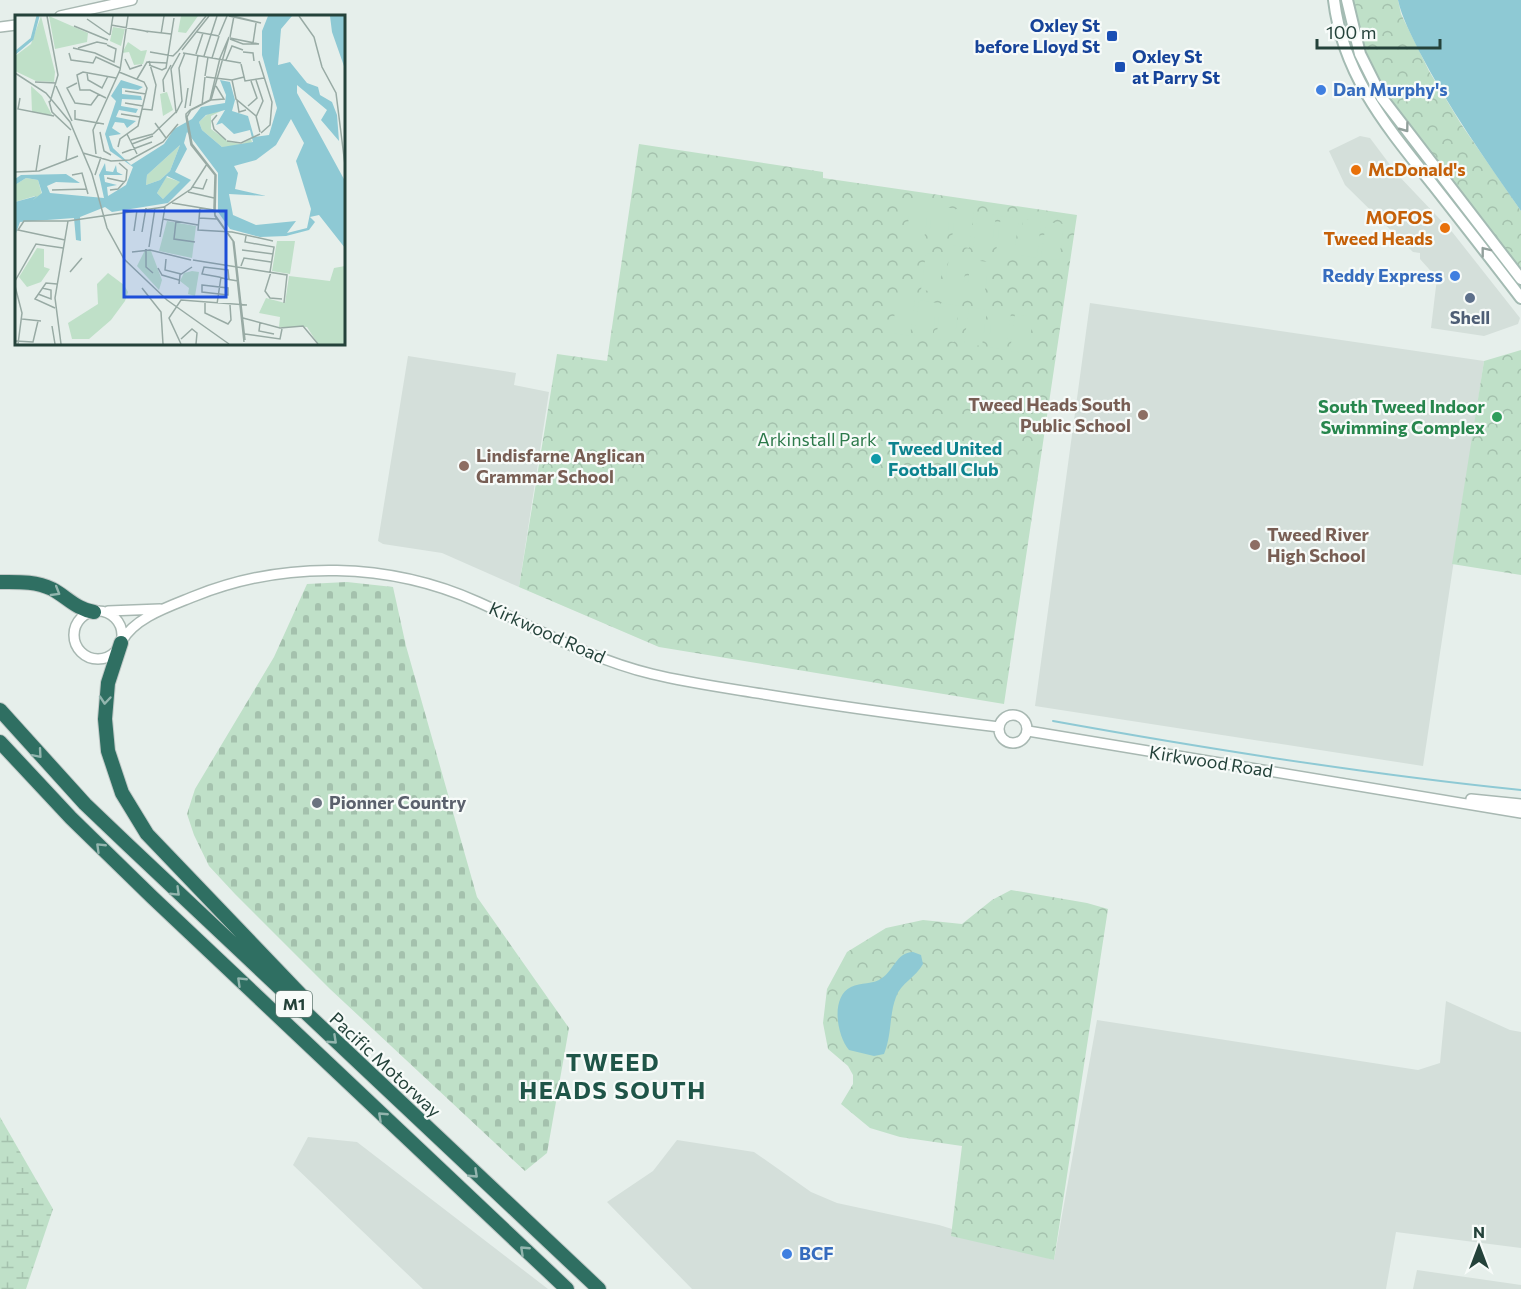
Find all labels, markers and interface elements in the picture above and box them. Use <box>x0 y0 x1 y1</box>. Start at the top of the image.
scale bar <box>1317 12 1440 50</box>
place label: Oxley St before Lloyd St <box>975 14 1100 57</box>
inset map <box>15 15 345 345</box>
text: 100 m <box>1326 21 1376 43</box>
marker: Oxley St before Lloyd St <box>1105 29 1119 43</box>
place label: Oxley St at Parry St <box>1132 45 1220 88</box>
marker: Oxley St at Parry St <box>1113 60 1127 74</box>
place label: Dan Murphy's <box>1333 78 1448 100</box>
marker: Dan Murphy's <box>1314 83 1328 97</box>
one-way arrow <box>1398 121 1409 132</box>
place label: McDonald's <box>1368 158 1466 180</box>
marker: McDonald's <box>1349 163 1363 177</box>
place label: MOFOS Tweed Heads <box>1324 206 1433 249</box>
marker: MOFOS Tweed Heads <box>1438 221 1452 235</box>
one-way arrow <box>1482 247 1493 258</box>
place label: Reddy Express <box>1322 264 1443 286</box>
marker: Reddy Express <box>1448 269 1462 283</box>
marker: Shell <box>1463 291 1477 305</box>
place label: Shell <box>1450 306 1490 328</box>
place label: Tweed Heads South Public School <box>968 393 1131 436</box>
place label: South Tweed Indoor Swimming Complex <box>1318 395 1486 438</box>
marker: Tweed Heads South Public School <box>1136 408 1150 422</box>
marker: South Tweed Indoor Swimming Complex <box>1490 410 1504 424</box>
park label: Arkinstall Park <box>757 428 877 450</box>
place label: Tweed United Football Club <box>888 437 1002 480</box>
place label: Lindisfarne Anglican Grammar School <box>476 444 645 487</box>
marker: Tweed United Football Club <box>869 452 883 466</box>
marker: Lindisfarne Anglican Grammar School <box>457 459 471 473</box>
place label: Tweed River High School <box>1267 523 1369 566</box>
marker: Tweed River High School <box>1248 538 1262 552</box>
one-way arrow <box>50 585 60 597</box>
street label: Kirkwood Road <box>486 597 609 668</box>
one-way arrow <box>99 695 112 704</box>
street label: Kirkwood Road <box>1148 740 1275 782</box>
one-way arrow <box>31 747 42 758</box>
place label: Pionner Country <box>329 791 466 813</box>
marker: Pionner Country <box>310 796 324 810</box>
one-way arrow <box>96 843 107 854</box>
one-way arrow <box>169 885 179 896</box>
one-way arrow <box>237 978 248 989</box>
road number: M1 <box>276 991 312 1017</box>
street label: Pacific Motorway <box>325 1007 446 1121</box>
one-way arrow <box>325 1033 336 1044</box>
district label: TWEED HEADS SOUTH <box>519 1047 707 1104</box>
one-way arrow <box>379 1112 389 1123</box>
one-way arrow <box>467 1167 478 1178</box>
north arrow <box>1449 1217 1509 1277</box>
text: N <box>1473 1222 1485 1241</box>
place label: BCF <box>799 1242 834 1264</box>
one-way arrow <box>520 1246 531 1257</box>
marker: BCF <box>780 1247 794 1261</box>

